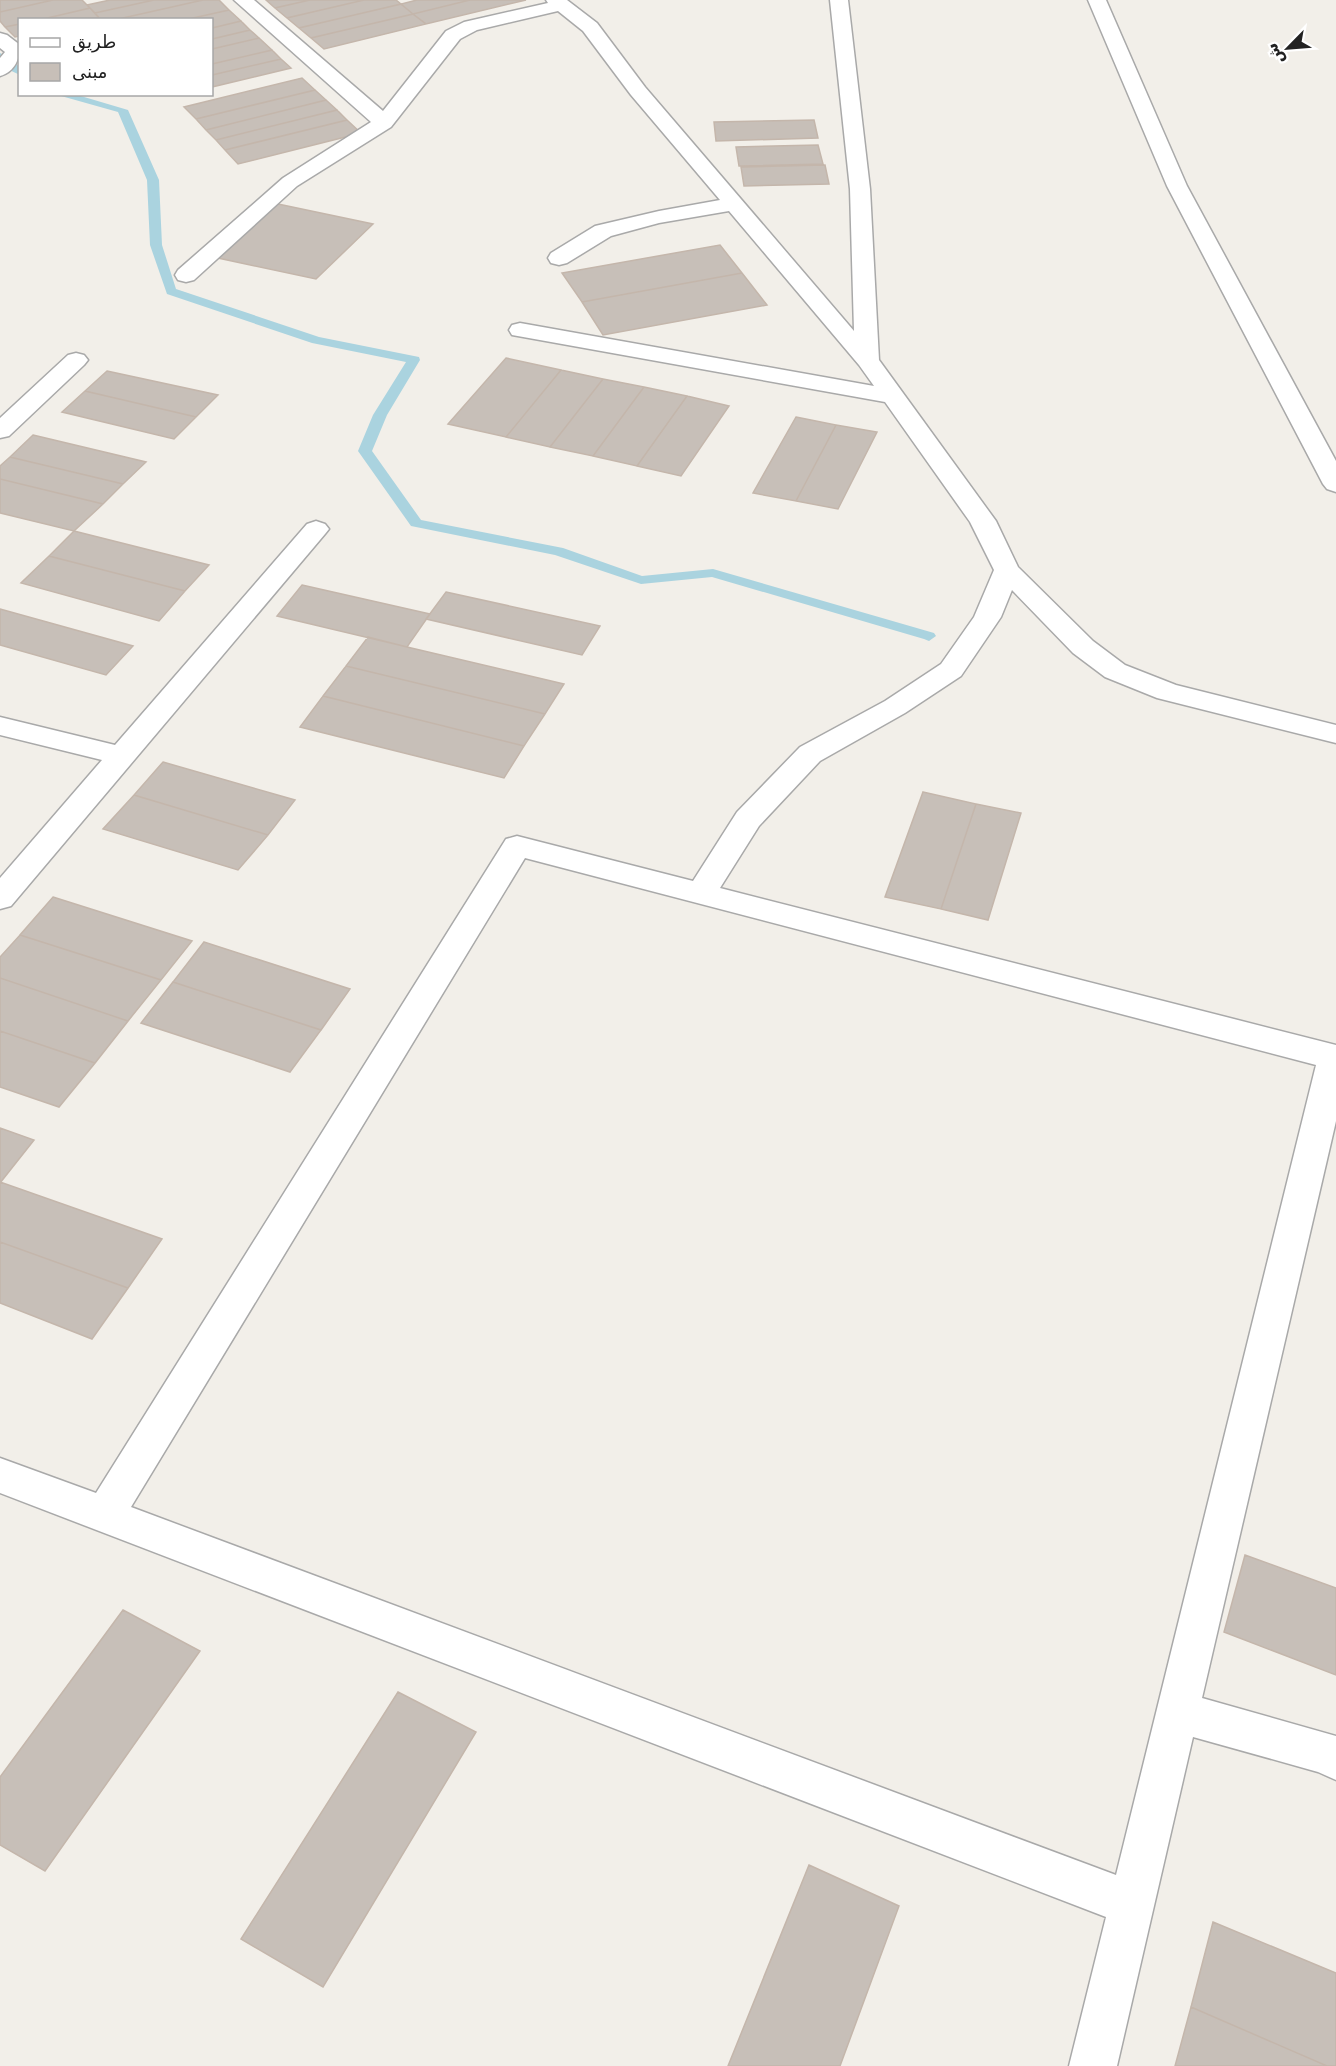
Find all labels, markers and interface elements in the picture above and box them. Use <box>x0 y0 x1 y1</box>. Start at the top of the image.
legend <box>18 18 213 96</box>
north arrow <box>1258 18 1318 78</box>
text: طريق <box>72 31 116 53</box>
text: ش <box>1262 40 1288 68</box>
text: مبنى <box>72 61 108 82</box>

